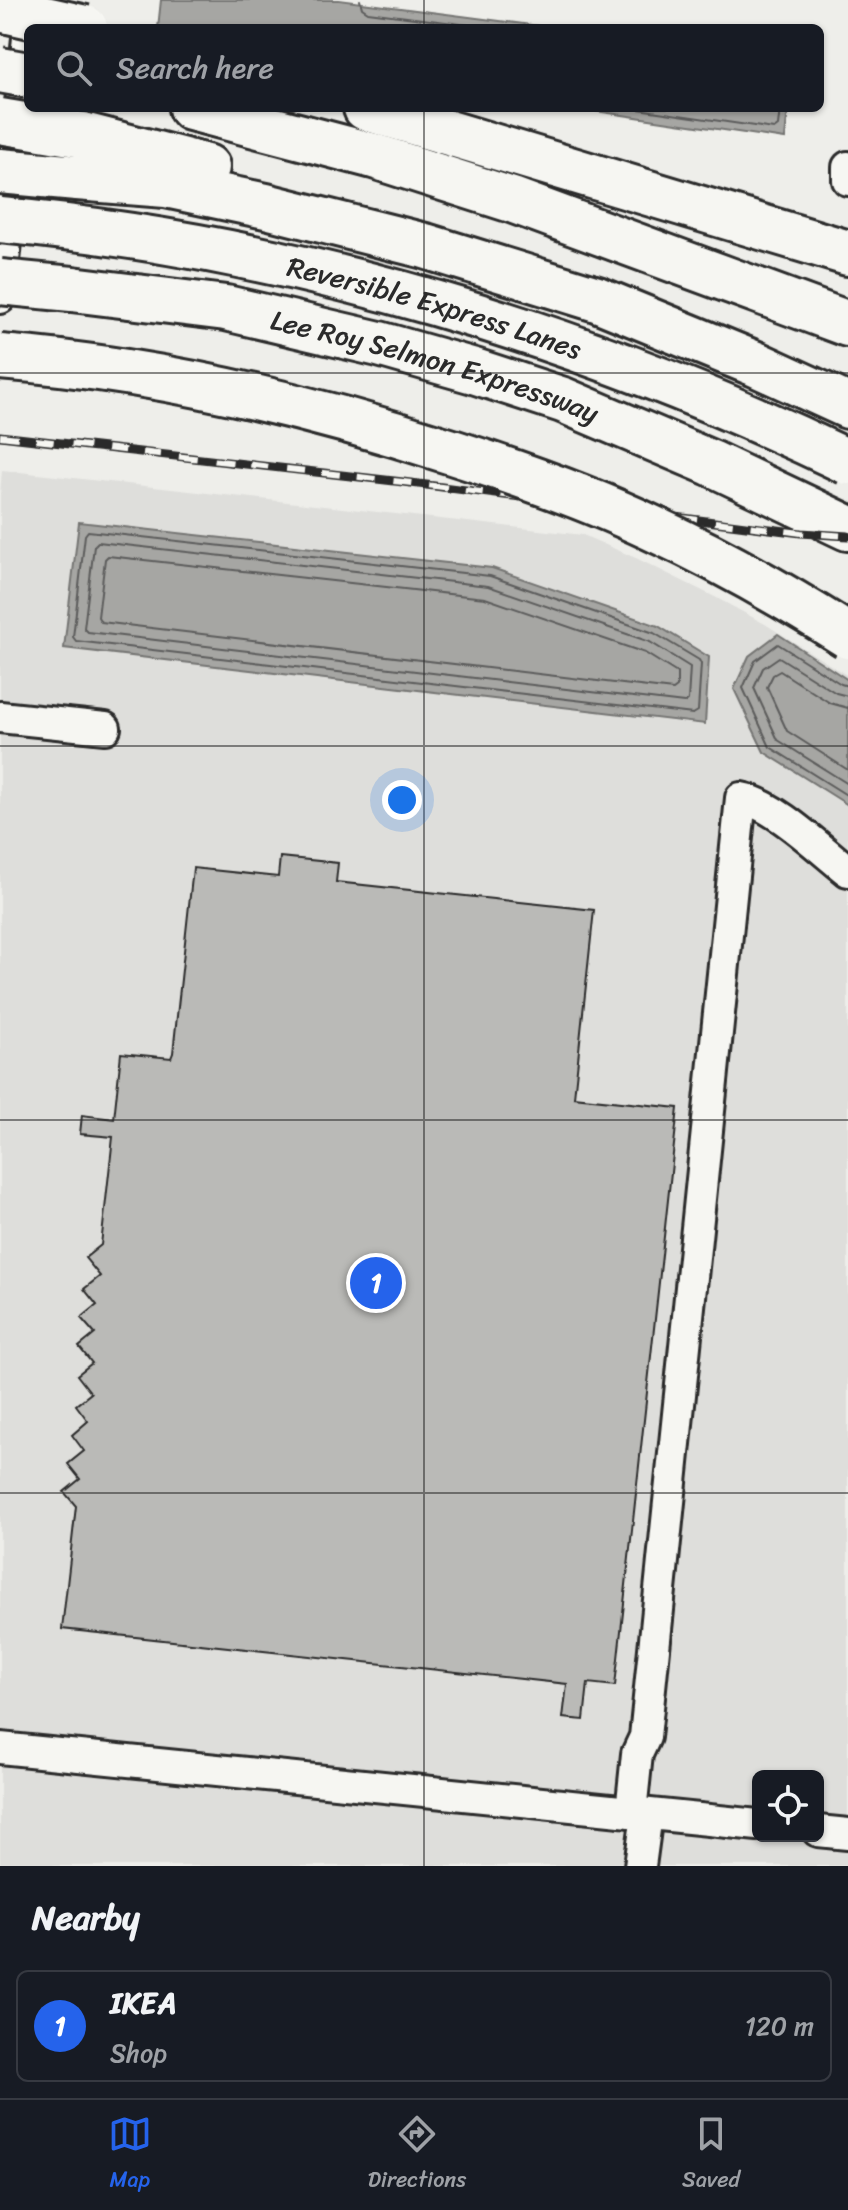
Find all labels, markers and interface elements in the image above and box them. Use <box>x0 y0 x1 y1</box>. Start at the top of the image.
search box <box>24 24 824 112</box>
text: Search here <box>116 41 274 95</box>
icon: search <box>52 46 96 90</box>
street label: Reversible Express Lanes <box>282 241 589 373</box>
street label: Lee Roy Selmon Expressway <box>266 295 607 437</box>
your location <box>382 780 422 820</box>
pin: 1 <box>350 1253 402 1313</box>
map controls <box>752 1770 824 1842</box>
button: locate <box>752 1770 824 1842</box>
text: Nearby <box>32 1888 140 1948</box>
text: IKEA <box>110 1976 176 2030</box>
text: 1 <box>54 2003 66 2049</box>
text: 120 m <box>745 2003 814 2049</box>
text: Shop <box>110 2030 167 2076</box>
tab: Map <box>108 2112 152 2199</box>
tab: Directions <box>368 2112 466 2199</box>
tab: Saved <box>682 2112 740 2199</box>

